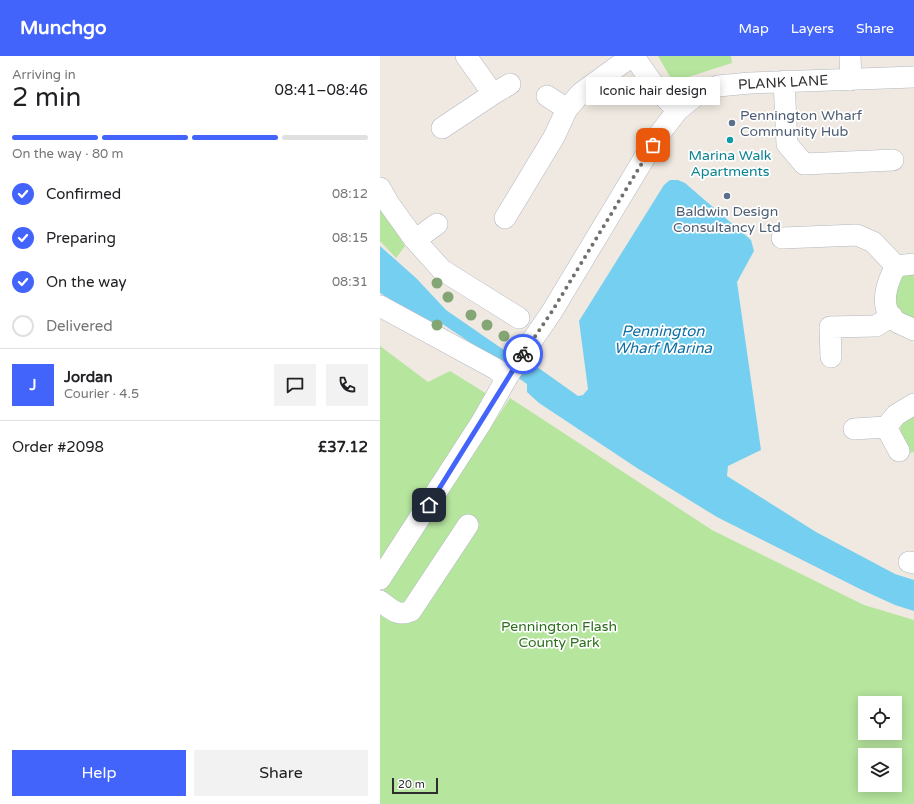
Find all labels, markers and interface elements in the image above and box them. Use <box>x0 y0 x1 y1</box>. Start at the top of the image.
text: Munchgo <box>20 17 107 39</box>
text: Map <box>739 20 769 37</box>
text: Layers <box>791 20 834 37</box>
text: Share <box>856 20 894 37</box>
text: Arriving in <box>12 67 76 83</box>
street label: PLANK LANE <box>737 72 829 93</box>
callout: Iconic hair design <box>586 77 720 105</box>
text: 08:41–08:46 <box>275 81 368 99</box>
text: 2 min <box>12 82 81 113</box>
text: Iconic hair design <box>599 83 707 99</box>
place label: Pennington Wharf Community Hub <box>740 107 863 140</box>
marker: Pennington Wharf Community Hub <box>727 118 737 128</box>
pin <box>636 128 670 162</box>
icon: bag <box>642 134 664 156</box>
marker: Marina Walk Apartments <box>725 135 735 145</box>
text: On the way · 80 m <box>12 146 124 162</box>
place label: Marina Walk Apartments <box>689 147 772 180</box>
icon: check <box>12 183 34 205</box>
text: Confirmed <box>46 185 121 203</box>
text: 08:12 <box>332 186 368 202</box>
marker: Baldwin Design Consultancy Ltd <box>722 191 732 201</box>
place label: Baldwin Design Consultancy Ltd <box>673 203 781 236</box>
icon: check <box>12 227 34 249</box>
text: Preparing <box>46 229 116 247</box>
text: 08:15 <box>332 230 368 246</box>
icon: check <box>12 271 34 293</box>
text: On the way <box>46 273 126 291</box>
text: 08:31 <box>332 274 368 290</box>
text: Delivered <box>46 317 113 335</box>
water label: Pennington Wharf Marina <box>614 322 713 357</box>
courier <box>503 334 543 374</box>
icon: bike <box>512 343 534 365</box>
button: chat <box>274 364 316 406</box>
button: phone <box>326 364 368 406</box>
text: Jordan <box>64 368 113 386</box>
text: J <box>30 376 37 394</box>
text: Courier · 4.5 <box>64 386 139 402</box>
text: Order #2098 <box>12 438 104 456</box>
text: £37.12 <box>318 438 368 456</box>
pin <box>412 488 446 522</box>
icon: home <box>418 494 440 516</box>
park label: Pennington Flash County Park <box>501 618 617 651</box>
map controls <box>858 696 902 792</box>
button: locate <box>858 696 902 740</box>
button: layers <box>858 748 902 792</box>
button: Help <box>12 750 186 796</box>
button: Share <box>194 750 368 796</box>
scale bar <box>392 776 438 795</box>
text: 20 m <box>398 778 425 791</box>

